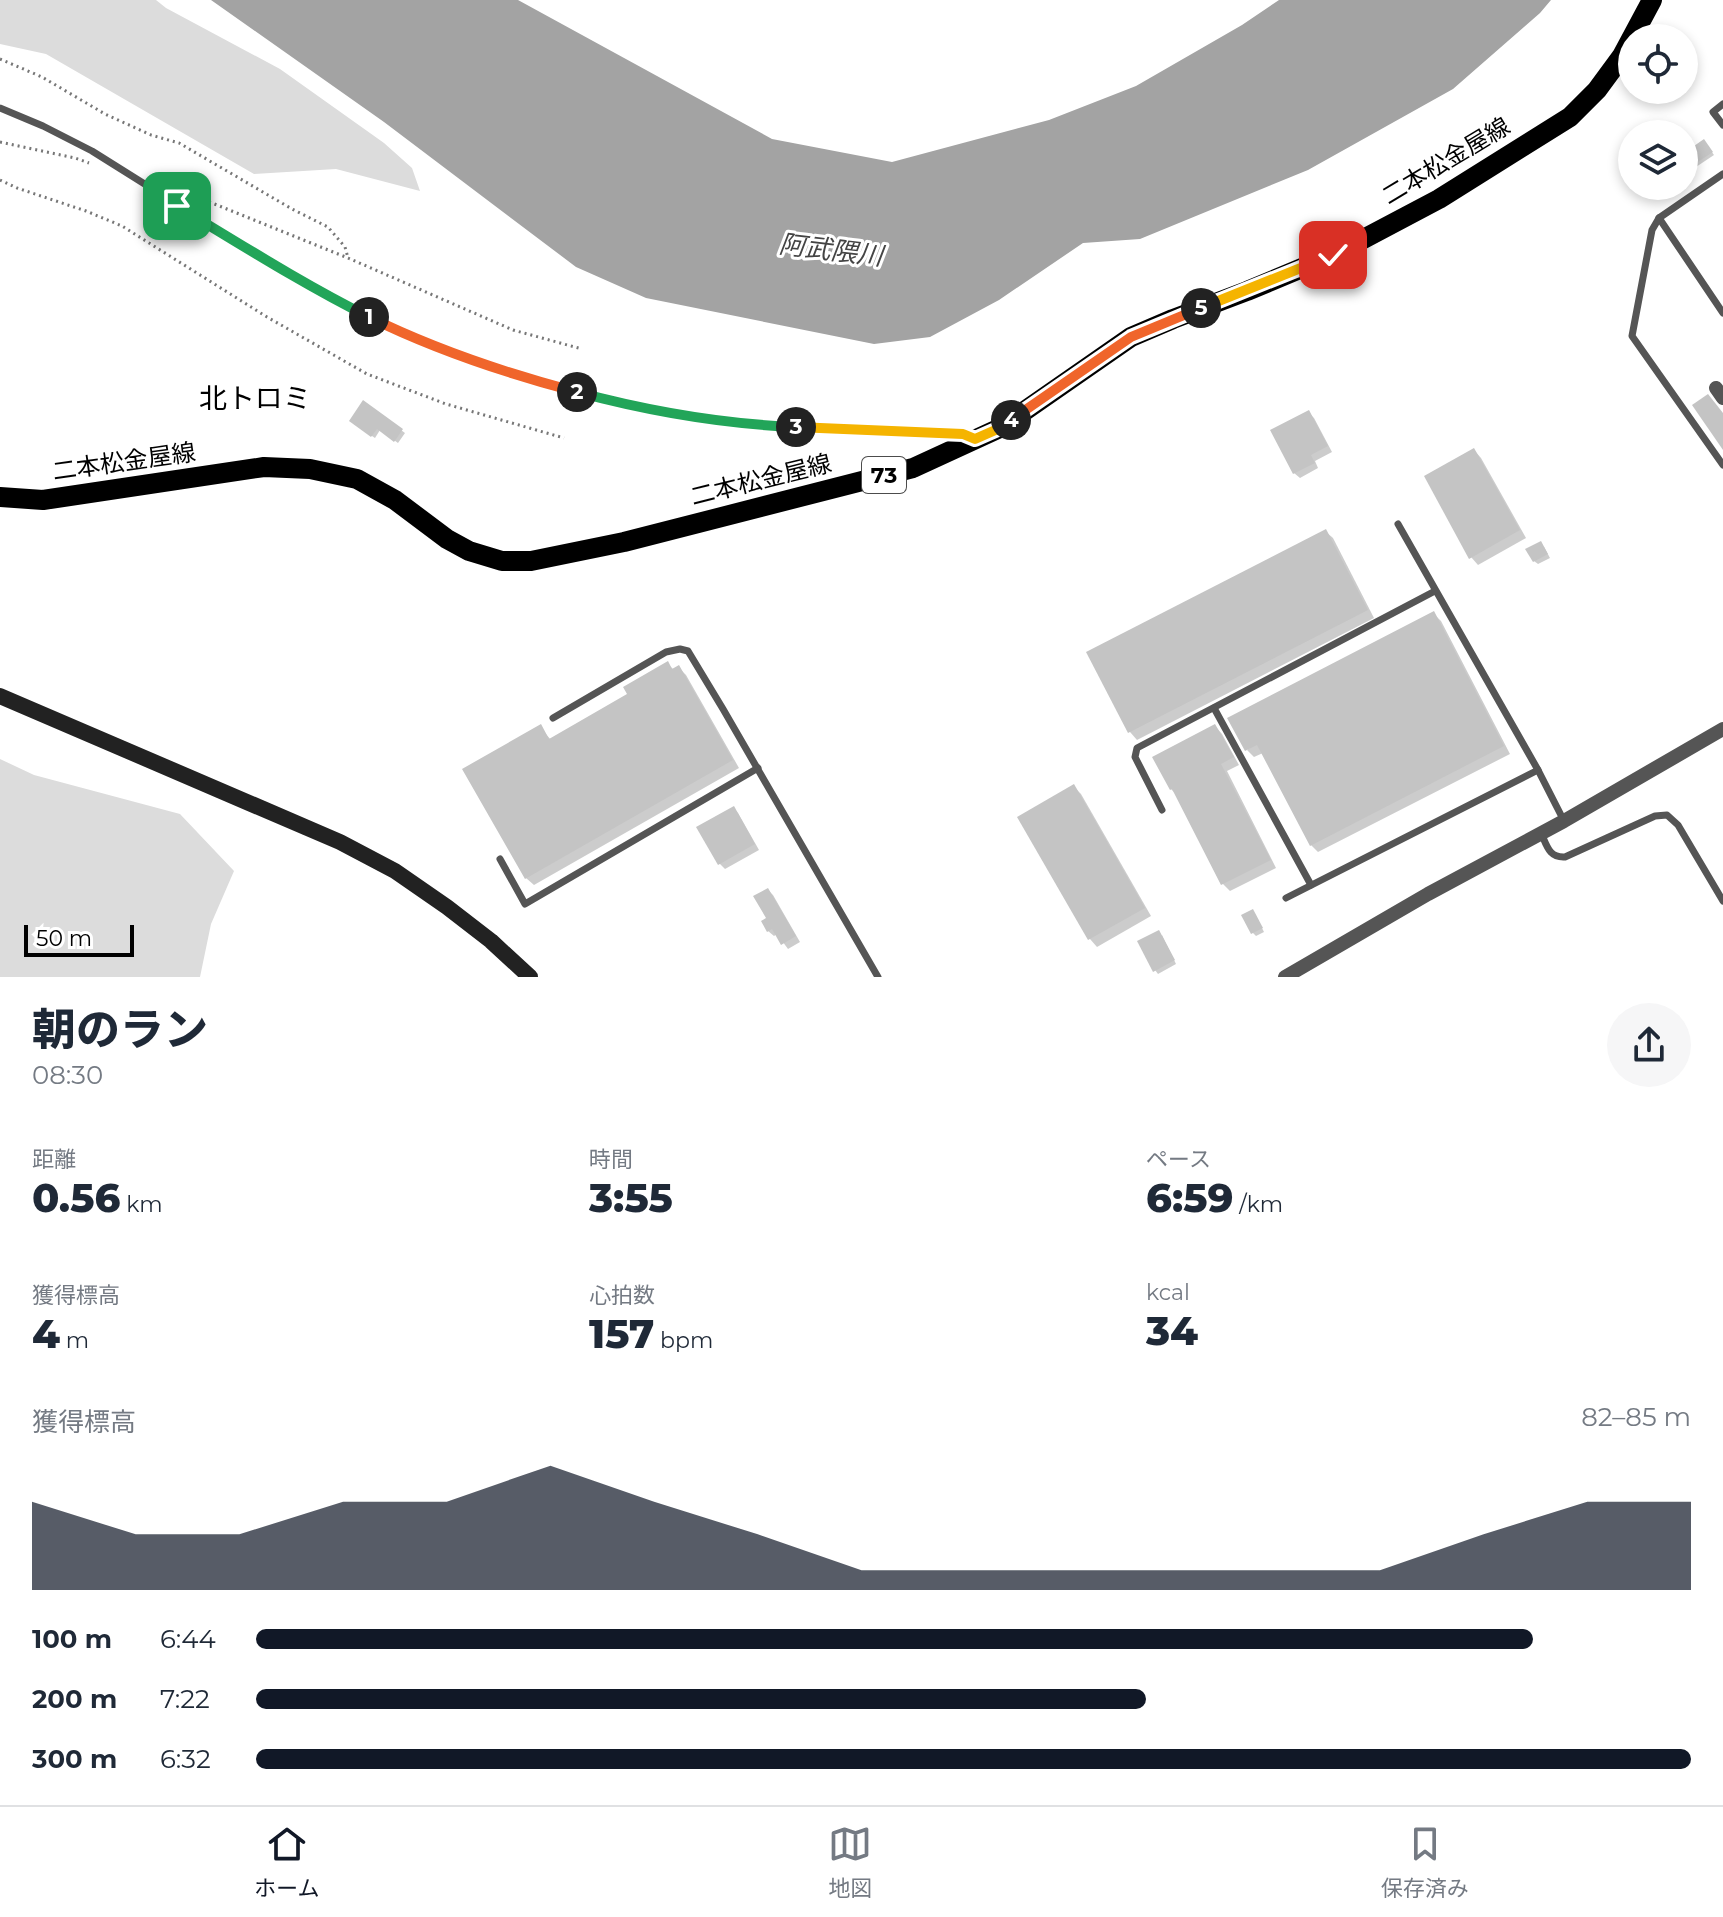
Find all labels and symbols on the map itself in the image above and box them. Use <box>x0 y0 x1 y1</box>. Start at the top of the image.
street label: 二本松金屋線 <box>1377 111 1515 210</box>
pin <box>143 172 211 240</box>
pin <box>1299 221 1367 289</box>
water label: 阿武隈川 <box>777 228 888 273</box>
pin: 5 <box>1181 288 1221 328</box>
pin: 1 <box>349 297 389 337</box>
pin: 2 <box>557 372 597 412</box>
district label: 北トロミ <box>199 381 311 415</box>
pin: 4 <box>991 400 1031 440</box>
pin: 3 <box>776 407 816 447</box>
street label: 二本松金屋線 <box>51 437 197 486</box>
street label: 二本松金屋線 <box>688 448 834 511</box>
road number: 73 <box>862 457 906 493</box>
scale bar <box>24 921 134 957</box>

